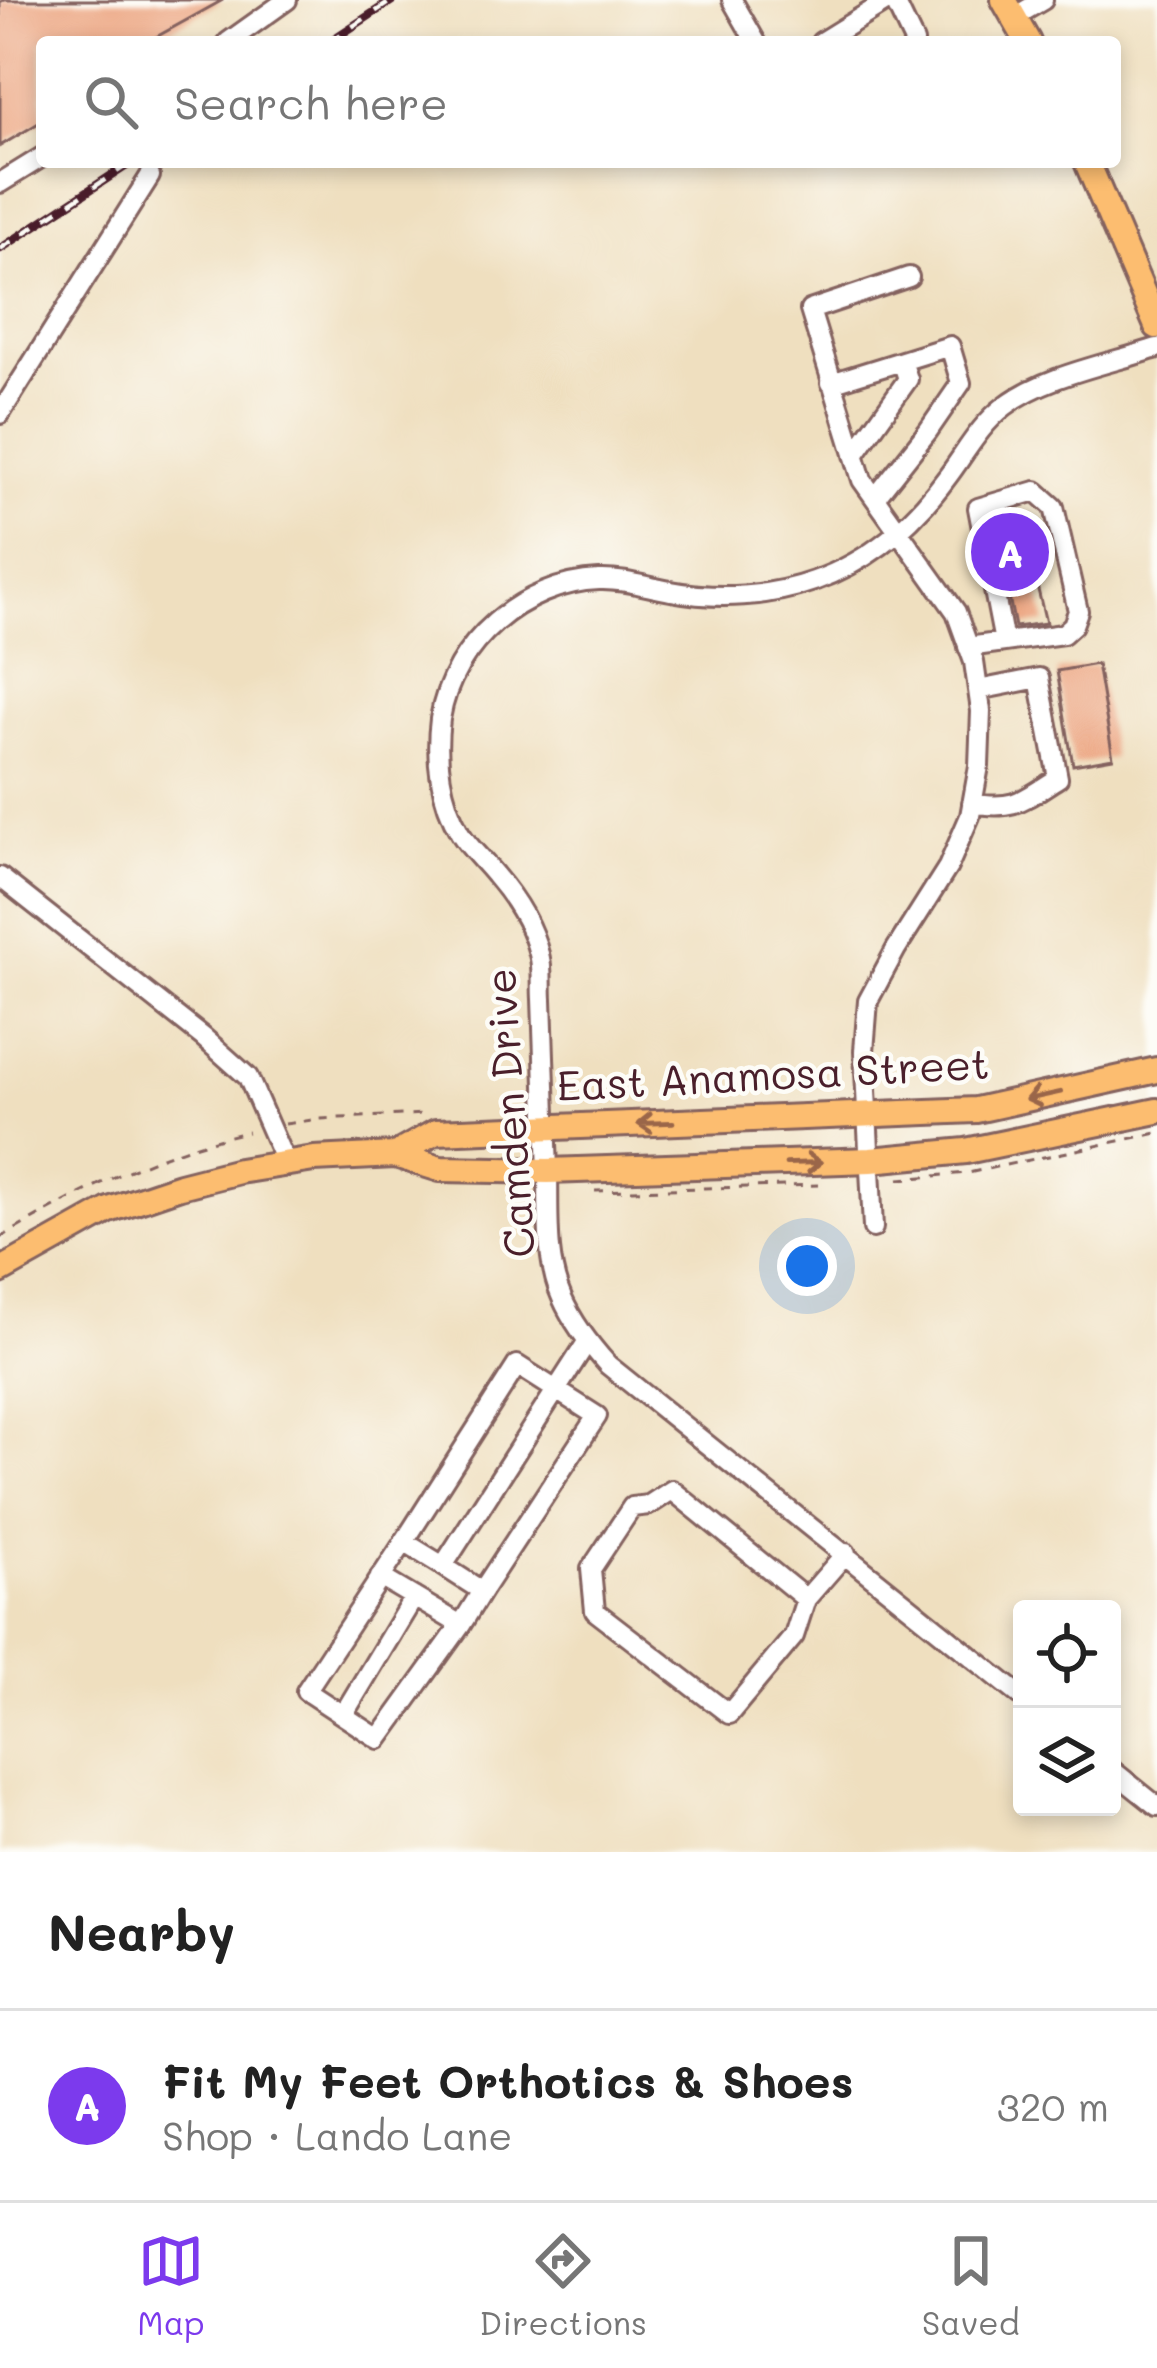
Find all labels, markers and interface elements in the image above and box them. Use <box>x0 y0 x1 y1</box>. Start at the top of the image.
search box <box>36 36 1121 168</box>
icon: search <box>78 69 144 135</box>
text: Search here <box>174 73 448 131</box>
pin: A <box>971 507 1049 597</box>
street label: Camden Drive <box>471 967 546 1260</box>
street label: East Anamosa Street <box>555 1035 991 1112</box>
one-way arrow <box>1024 1085 1062 1108</box>
one-way arrow <box>636 1112 675 1135</box>
one-way arrow <box>784 1151 823 1174</box>
your location <box>777 1236 837 1296</box>
map controls <box>1013 1600 1121 1816</box>
button: locate <box>1013 1600 1121 1708</box>
button: layers <box>1013 1708 1121 1816</box>
text: Nearby <box>48 1897 235 1964</box>
text: Fit My Feet Orthotics & Shoes <box>162 2051 853 2109</box>
text: A <box>73 2080 101 2131</box>
text: 320 m <box>997 2080 1109 2131</box>
text: Shop · Lando Lane <box>162 2109 512 2160</box>
tab: Map <box>137 2228 205 2343</box>
tab: Directions <box>479 2228 647 2343</box>
tab: Saved <box>922 2228 1020 2343</box>

